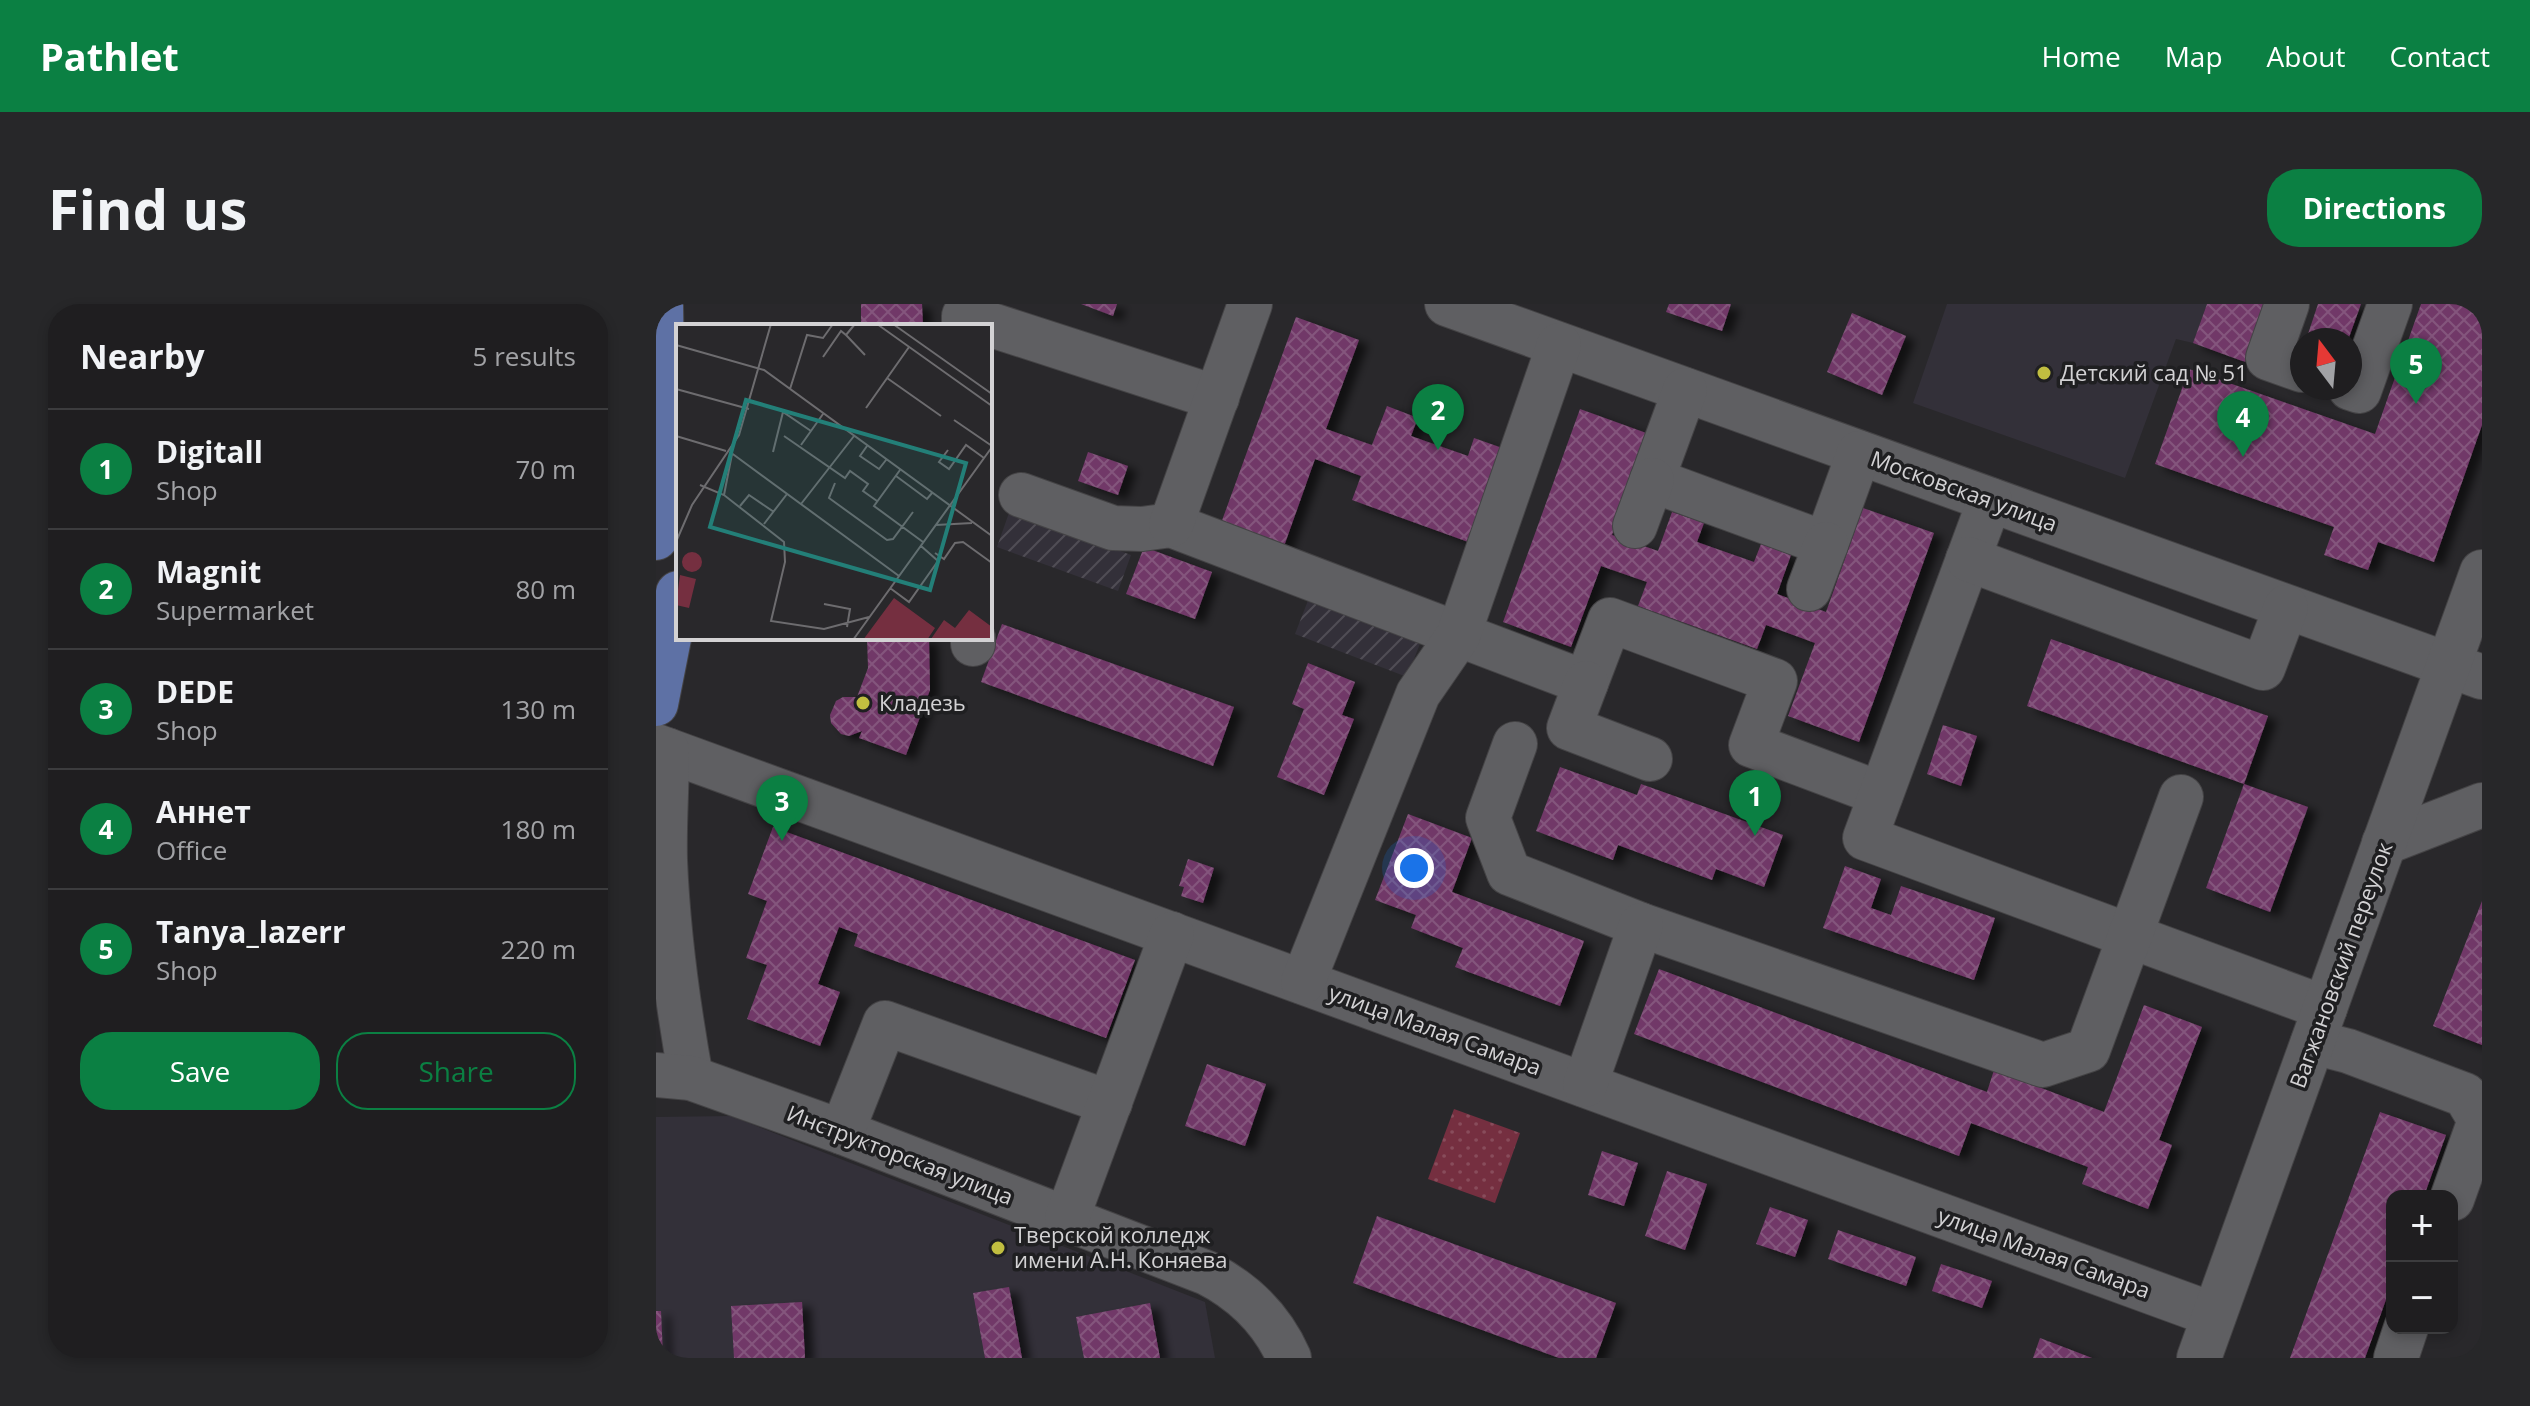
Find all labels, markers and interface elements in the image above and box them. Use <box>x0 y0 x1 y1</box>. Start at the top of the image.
text: Pathlet <box>40 30 179 82</box>
text: Home <box>2042 37 2121 75</box>
text: Map <box>2165 37 2223 75</box>
text: About <box>2267 37 2345 75</box>
text: Contact <box>2389 37 2490 75</box>
button: Directions <box>2267 169 2482 247</box>
text: Find us <box>48 170 247 246</box>
inset map <box>676 324 992 640</box>
north arrow <box>2290 328 2362 400</box>
text: Nearby <box>80 333 205 379</box>
text: 5 results <box>473 338 576 374</box>
pin: 5 <box>2390 338 2442 404</box>
place label: Детский сад № 51 <box>2060 357 2248 387</box>
marker: Детский сад № 51 <box>2035 364 2053 382</box>
pin: 2 <box>1412 384 1464 450</box>
pin: 4 <box>2217 391 2269 457</box>
text: Digitall <box>156 431 263 472</box>
street label: Московская улица <box>1867 442 2062 538</box>
text: 1 <box>99 451 113 487</box>
text: 70 m <box>515 451 576 487</box>
text: Shop <box>156 472 218 508</box>
text: Magnit <box>156 551 261 592</box>
text: 2 <box>99 571 113 607</box>
text: 80 m <box>515 571 576 607</box>
text: Supermarket <box>156 592 314 628</box>
text: DEDE <box>156 671 234 712</box>
place label: Кладезь <box>879 687 966 717</box>
text: 3 <box>99 691 113 727</box>
text: 130 m <box>501 691 576 727</box>
marker: Кладезь <box>854 694 872 712</box>
text: Shop <box>156 712 218 748</box>
pin: 1 <box>1729 770 1781 836</box>
pin: 3 <box>756 775 808 841</box>
text: Аннет <box>156 791 251 832</box>
text: 4 <box>99 811 113 847</box>
text: 180 m <box>501 811 576 847</box>
text: Office <box>156 832 227 868</box>
street label: Вагжановский переулок <box>2282 837 2399 1092</box>
your location <box>1394 848 1434 888</box>
text: Tanya_lazerr <box>156 911 346 952</box>
text: 5 <box>99 931 113 967</box>
text: 220 m <box>501 931 576 967</box>
text: Shop <box>156 952 218 988</box>
street label: улица Малая Самара <box>1325 977 1546 1081</box>
button: Save <box>80 1032 320 1110</box>
button: Share <box>336 1032 576 1110</box>
street label: Инструкторская улица <box>783 1097 1018 1211</box>
map controls <box>2386 1190 2458 1334</box>
button: + <box>2386 1190 2458 1262</box>
street label: улица Малая Самара <box>1934 1200 2155 1304</box>
place label: Тверской колледж имени А.Н. Коняева <box>1014 1219 1227 1274</box>
marker: Тверской колледж имени А.Н. Коняева <box>989 1239 1007 1257</box>
button: − <box>2386 1262 2458 1334</box>

